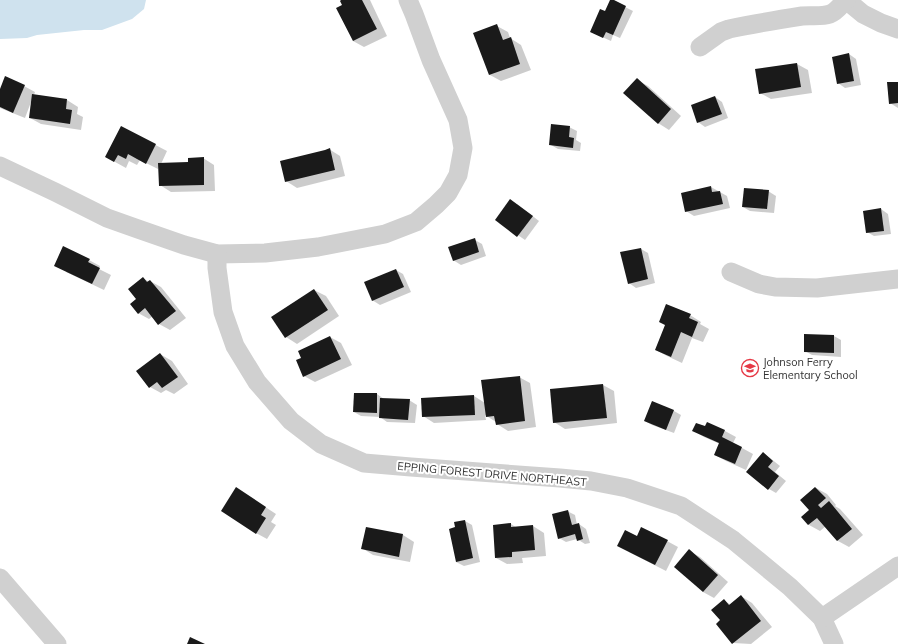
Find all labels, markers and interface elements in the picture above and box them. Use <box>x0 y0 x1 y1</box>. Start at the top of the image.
place label: Johnson Ferry Elementary School <box>763 355 858 382</box>
school or university icon: Johnson Ferry Elementary School <box>740 358 760 378</box>
street label: EPPING FOREST DRIVE NORTHEAST <box>397 459 588 489</box>

